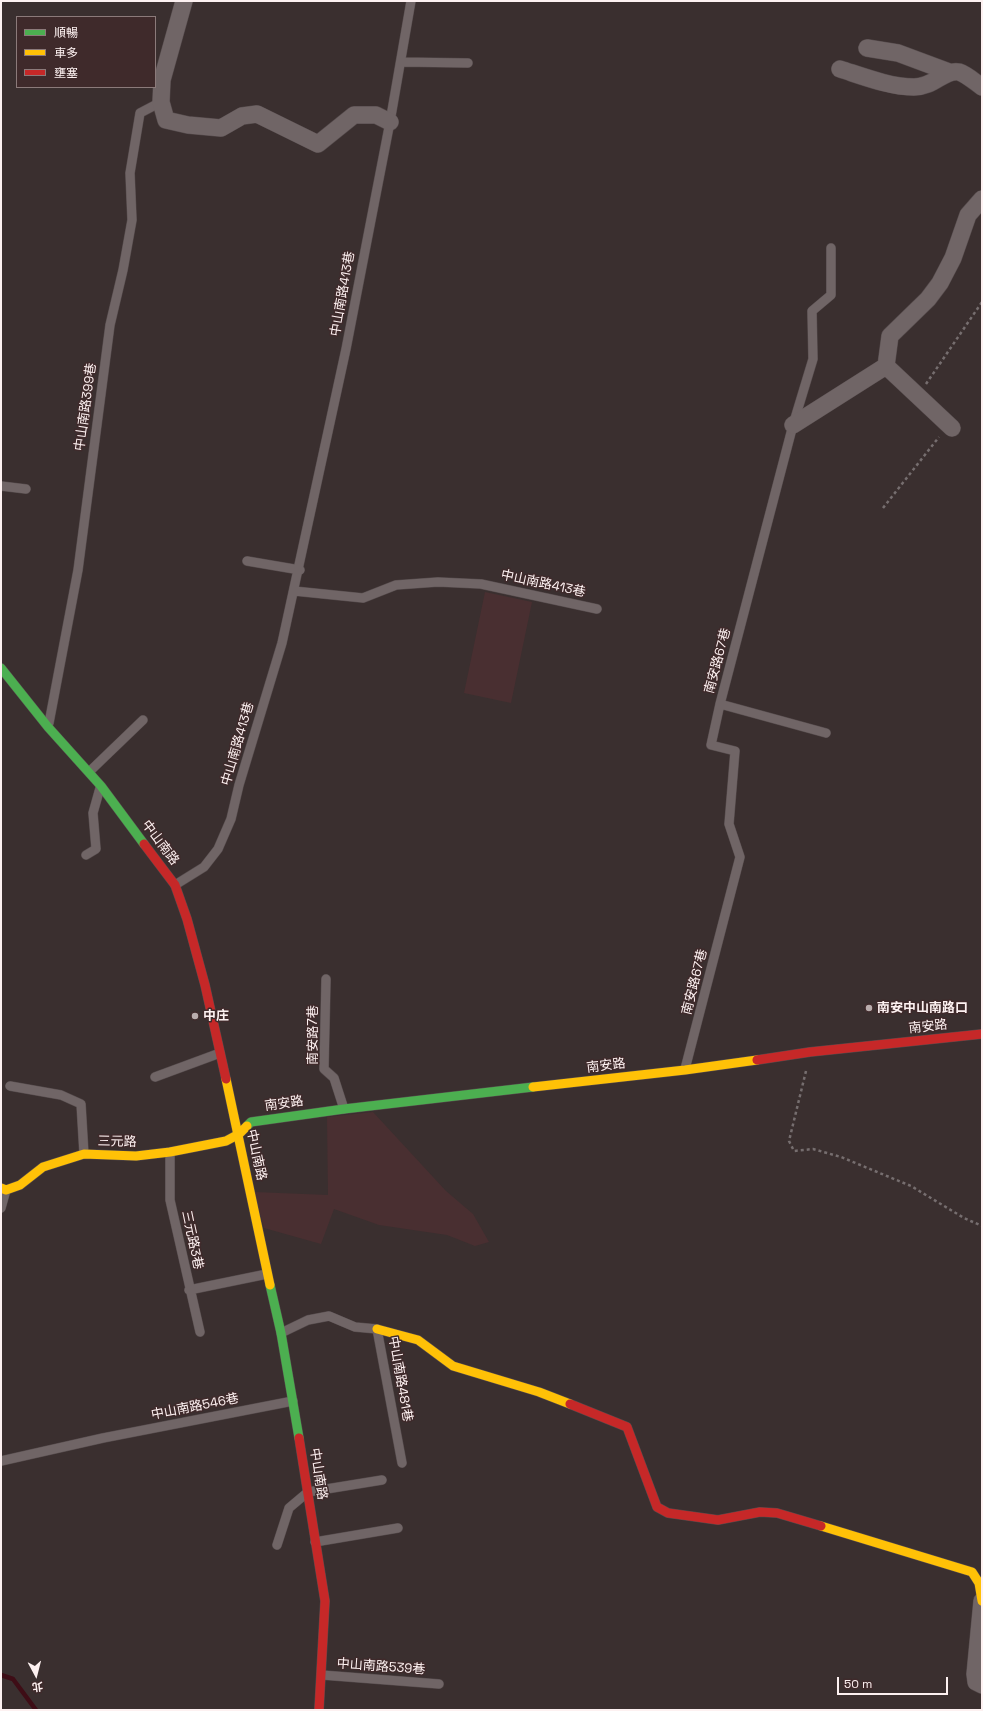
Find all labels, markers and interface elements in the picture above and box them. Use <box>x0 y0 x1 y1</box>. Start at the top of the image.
legend <box>16 16 156 88</box>
text: 順暢 <box>54 25 78 41</box>
text: 車多 <box>54 45 78 61</box>
text: 壅塞 <box>54 65 78 81</box>
street label: 中山南路413巷 <box>328 250 358 338</box>
street label: 中山南路399巷 <box>72 362 100 452</box>
street label: 中山南路413巷 <box>499 567 587 601</box>
street label: 南安路67巷 <box>702 627 734 695</box>
street label: 中山南路413巷 <box>219 700 257 788</box>
street label: 中山南路 <box>138 818 182 868</box>
street label: 南安路67巷 <box>679 948 711 1016</box>
place label: 南安中山南路口 <box>877 1000 968 1016</box>
marker: 南安中山南路口 <box>864 1003 874 1013</box>
street label: 南安路7巷 <box>305 1005 321 1065</box>
place label: 中庄 <box>203 1008 229 1024</box>
marker: 中庄 <box>190 1011 200 1021</box>
street label: 南安路 <box>908 1017 948 1037</box>
street label: 南安路 <box>586 1056 626 1076</box>
street label: 南安路 <box>264 1094 304 1114</box>
street label: 中山南路 <box>243 1128 269 1182</box>
street label: 三元路 <box>97 1134 137 1150</box>
street label: 三元路3巷 <box>178 1209 206 1271</box>
street label: 中山南路481巷 <box>385 1335 415 1423</box>
street label: 中山南路546巷 <box>150 1391 240 1423</box>
street label: 中山南路 <box>306 1447 330 1501</box>
north arrow <box>16 1655 56 1695</box>
street label: 中山南路539巷 <box>336 1656 426 1678</box>
scale bar <box>839 1669 950 1695</box>
text: 50 m <box>844 1676 872 1692</box>
text: 北 <box>31 1679 44 1695</box>

